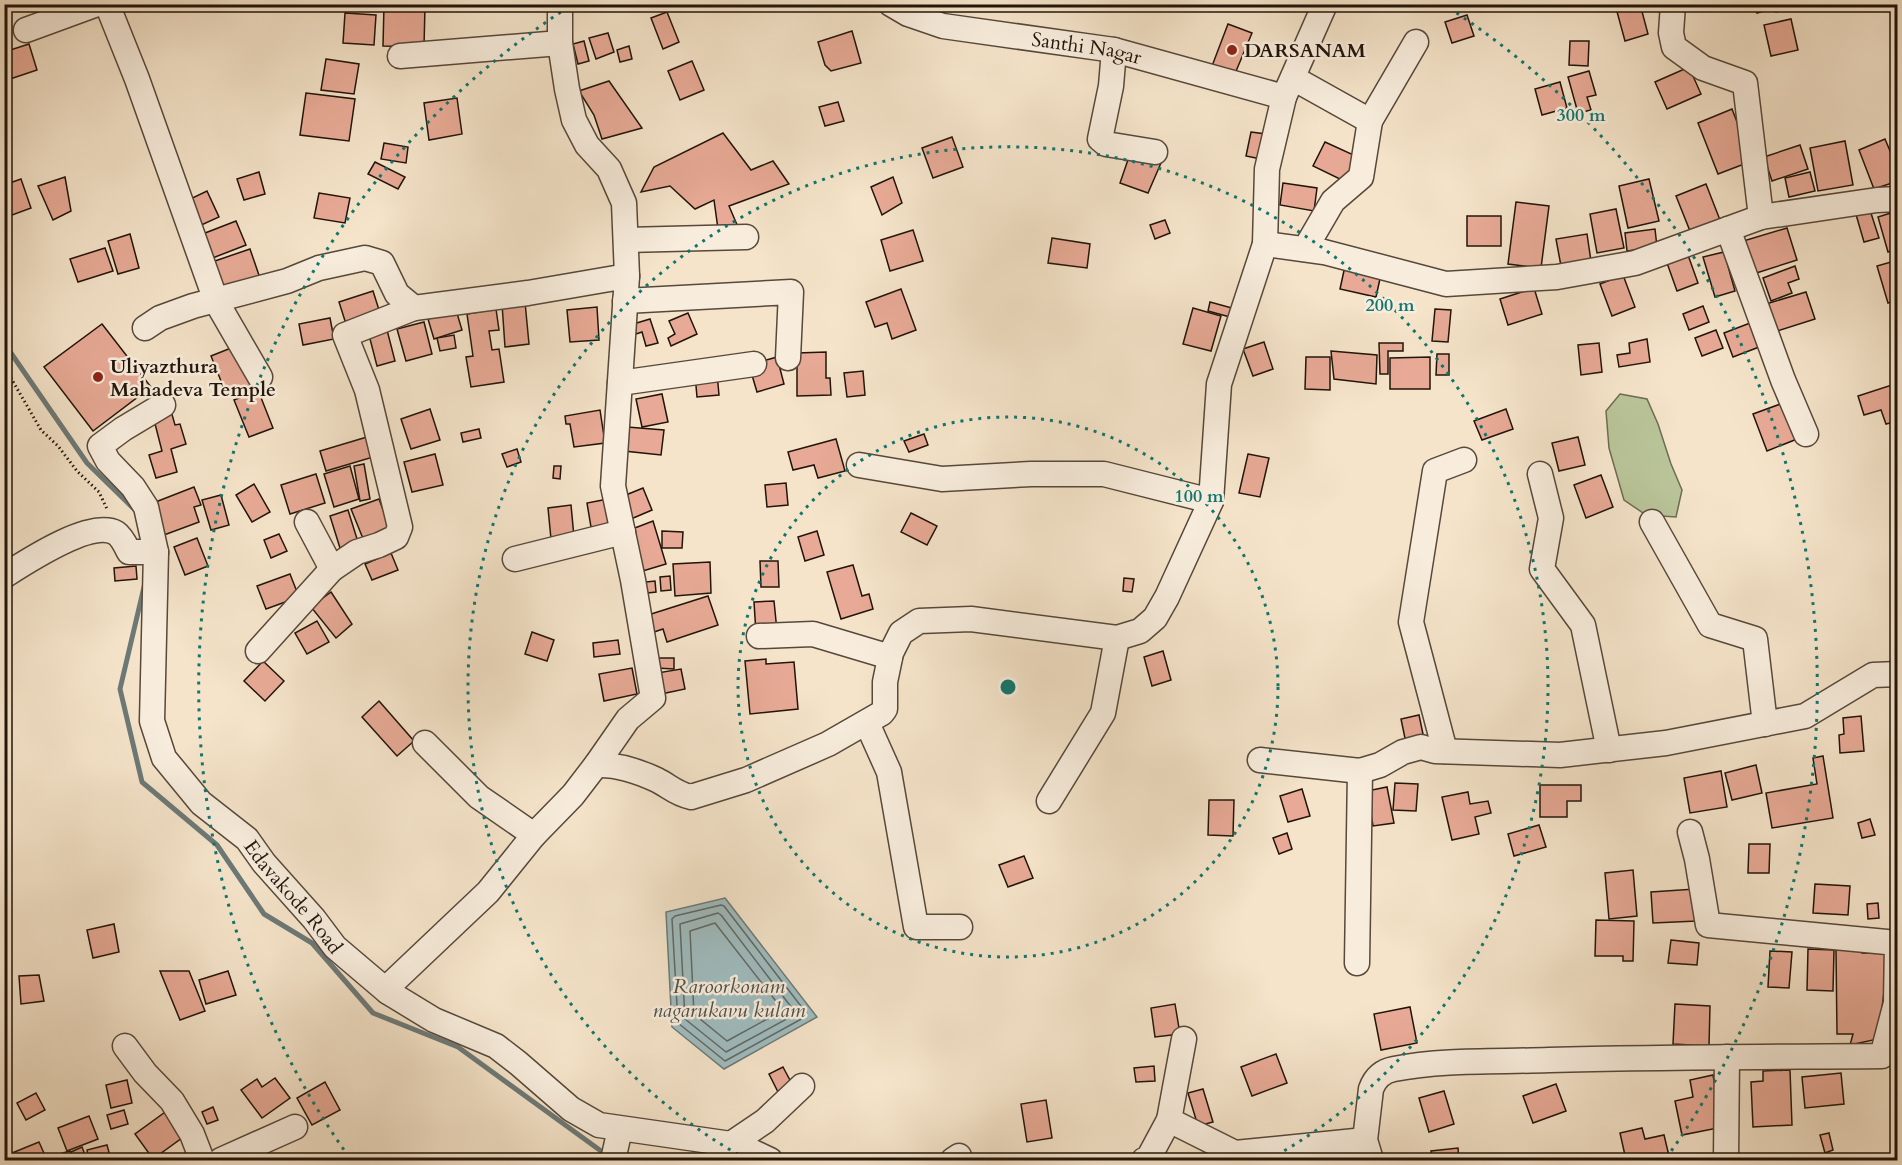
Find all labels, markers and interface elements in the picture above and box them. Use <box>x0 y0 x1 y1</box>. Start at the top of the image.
street label: Santhi Nagar <box>1030 25 1145 71</box>
place label: DARSANAM <box>1244 37 1366 64</box>
marker: DARSANAM <box>1225 43 1239 57</box>
text: 300 m <box>1556 103 1606 128</box>
text: 200 m <box>1365 293 1415 318</box>
place label: Uliyazthura Mahadeva Temple <box>110 353 276 403</box>
marker: Uliyazthura Mahadeva Temple <box>91 370 105 384</box>
text: 100 m <box>1174 484 1224 509</box>
centre of rings <box>998 677 1018 697</box>
street label: Edavakode Road <box>238 834 349 960</box>
water label: Raroorkonam nagarukavu kulam <box>652 972 806 1025</box>

